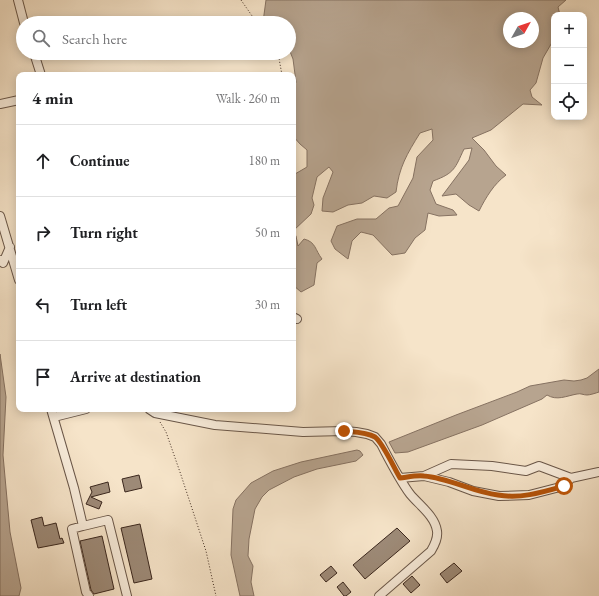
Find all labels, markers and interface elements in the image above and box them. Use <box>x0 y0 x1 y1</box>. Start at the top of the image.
north arrow <box>503 12 539 48</box>
map controls <box>551 12 587 120</box>
button: + <box>551 12 587 48</box>
search box <box>16 16 296 60</box>
icon: search <box>30 27 52 49</box>
text: Search here <box>62 29 127 48</box>
button: − <box>551 48 587 84</box>
button: locate <box>551 84 587 120</box>
text: 4 min <box>32 87 73 109</box>
text: Walk · 260 m <box>216 90 280 107</box>
icon: ahead <box>32 150 54 172</box>
text: Continue <box>70 151 130 170</box>
text: 180 m <box>249 152 280 169</box>
icon: right <box>32 222 54 244</box>
text: Turn right <box>70 223 138 242</box>
text: 50 m <box>255 224 280 241</box>
icon: left <box>32 294 54 316</box>
text: Turn left <box>70 295 127 314</box>
text: 30 m <box>255 296 280 313</box>
icon: arrive <box>32 366 54 388</box>
text: Arrive at destination <box>70 367 201 386</box>
route end <box>335 422 353 440</box>
route start <box>555 477 573 495</box>

